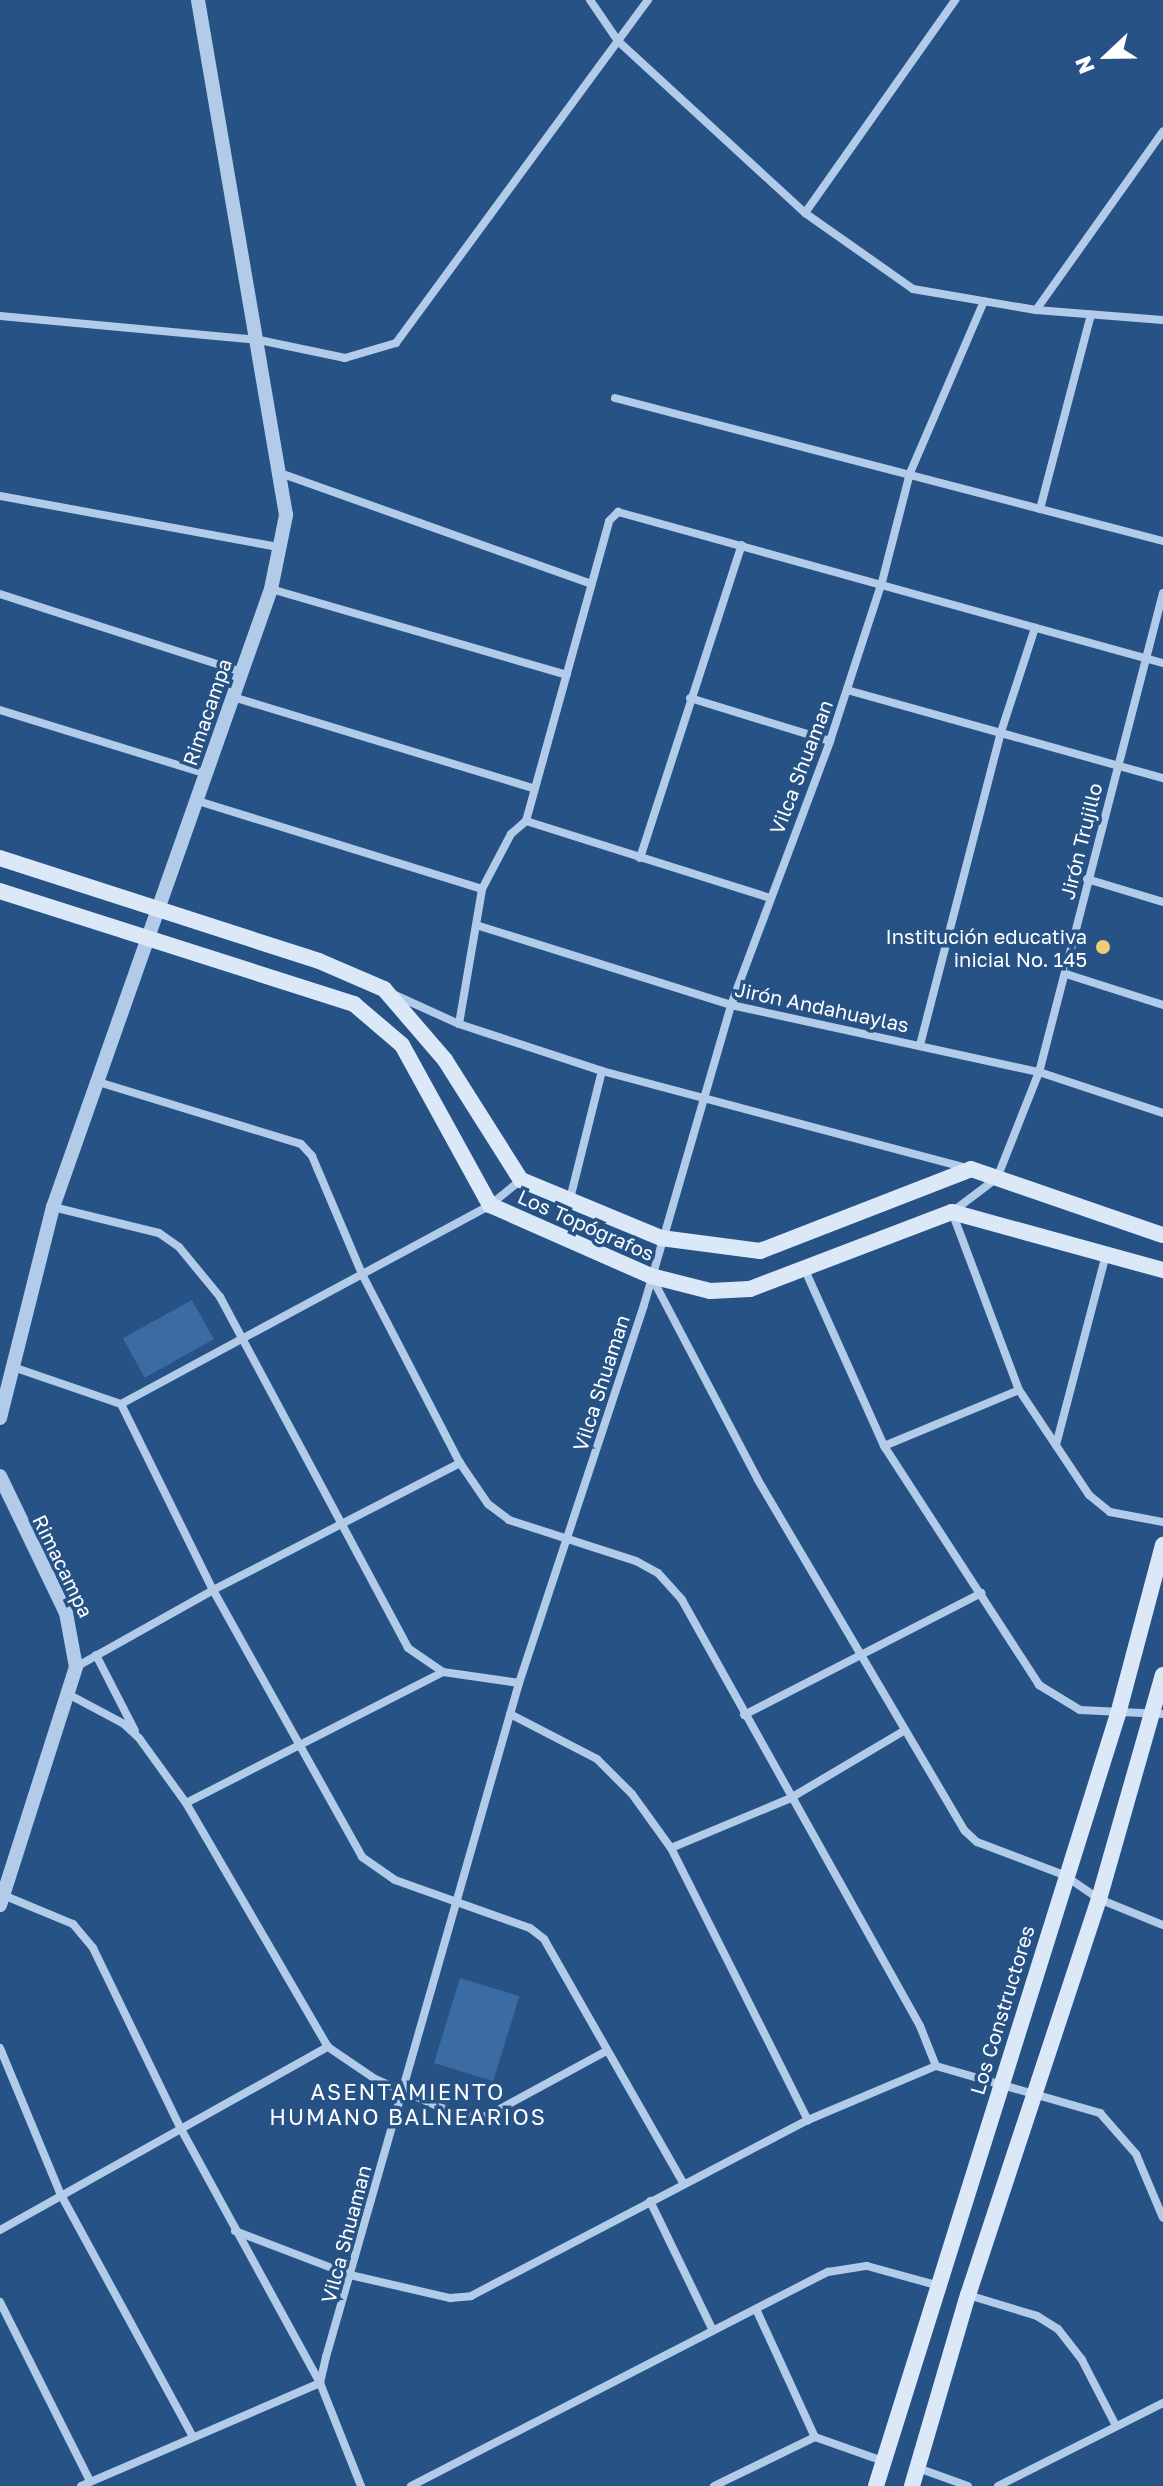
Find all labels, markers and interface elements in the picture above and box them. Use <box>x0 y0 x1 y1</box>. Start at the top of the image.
north arrow <box>1067 16 1147 96</box>
text: N <box>1069 52 1100 78</box>
street label: Rimacampa <box>178 655 236 769</box>
street label: Vilca Shuaman <box>764 696 838 838</box>
street label: Jirón Trujillo <box>1055 780 1107 902</box>
place label: Institución educativa inicial No. 145 <box>886 924 1087 971</box>
marker: Institución educativa inicial No. 145 <box>1094 938 1112 956</box>
street label: Jirón Andahuaylas <box>733 977 911 1037</box>
street label: Los Topógrafos <box>514 1184 658 1266</box>
street label: Vilca Shuaman <box>568 1312 634 1454</box>
street label: Rimacampa <box>28 1511 98 1621</box>
street label: Los Constructores <box>965 1922 1039 2098</box>
district label: ASENTAMIENTO HUMANO BALNEARIOS <box>269 2078 547 2130</box>
street label: Vilca Shuaman <box>316 2162 376 2306</box>

